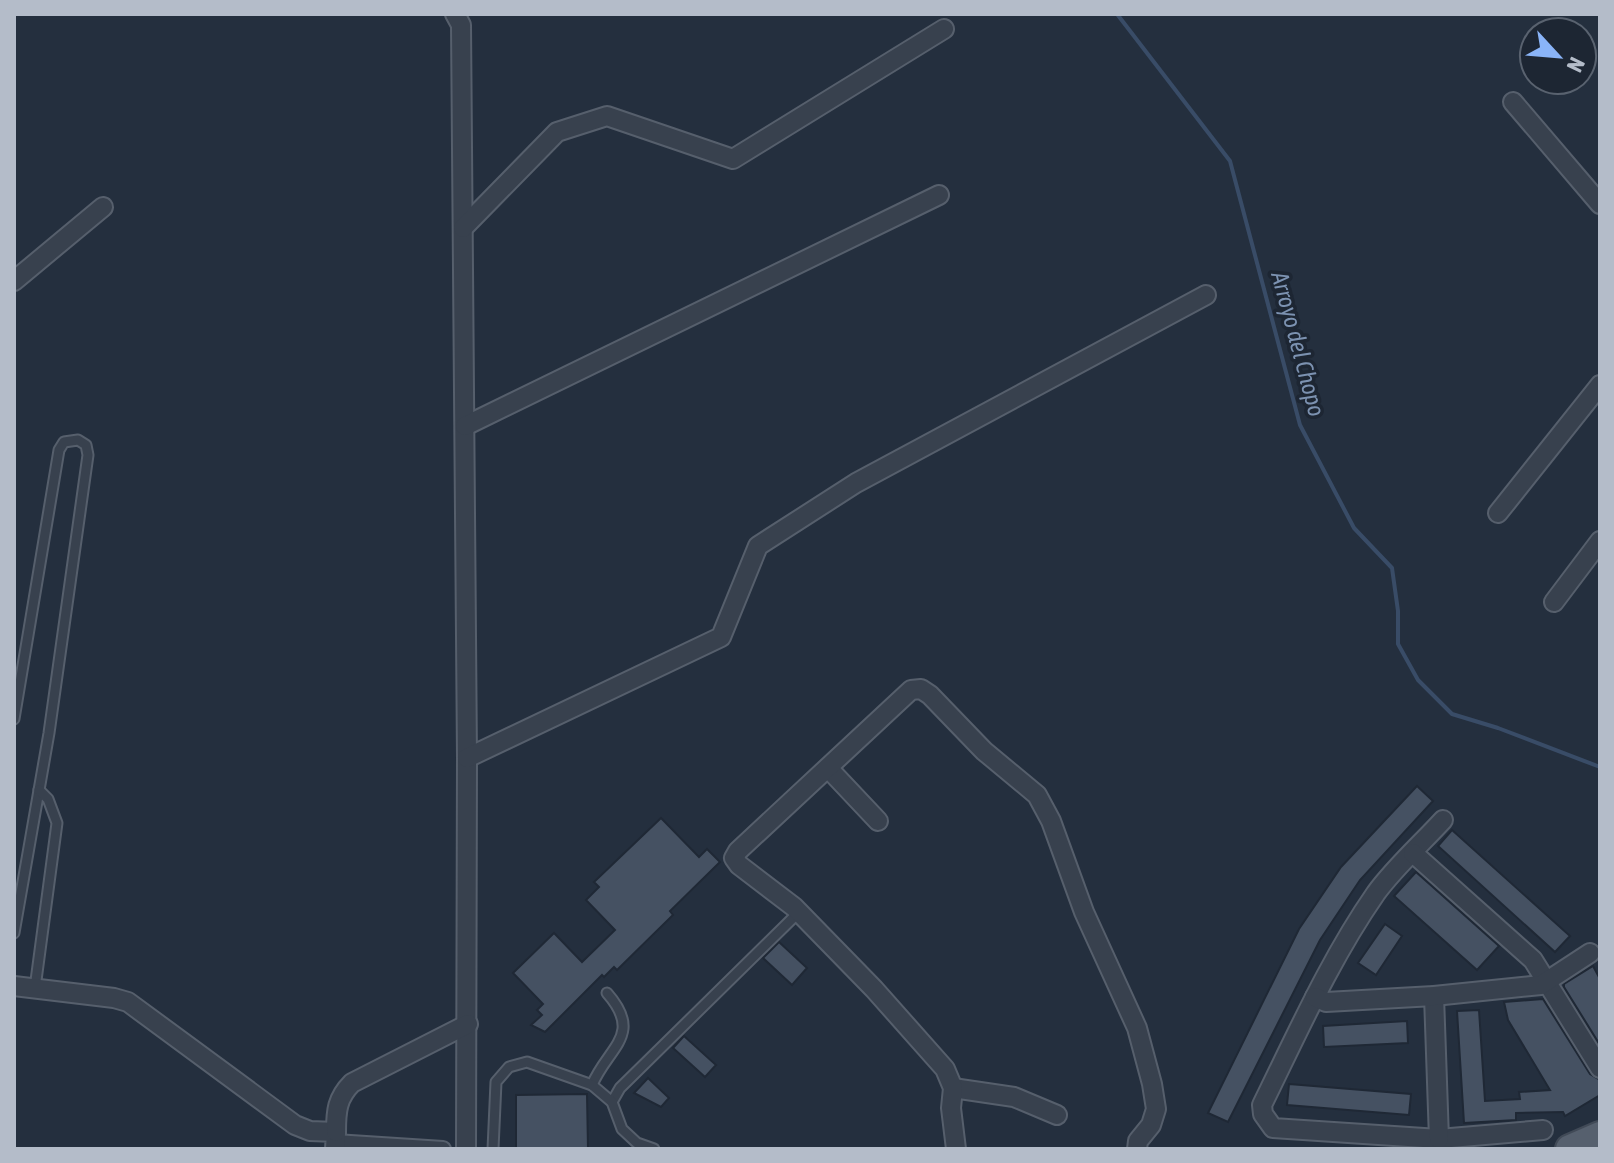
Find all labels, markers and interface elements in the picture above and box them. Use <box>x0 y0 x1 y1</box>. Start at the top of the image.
north arrow <box>1518 16 1598 96</box>
text: N <box>1561 53 1591 76</box>
water label: Arroyo del Chopo <box>1266 268 1331 419</box>

